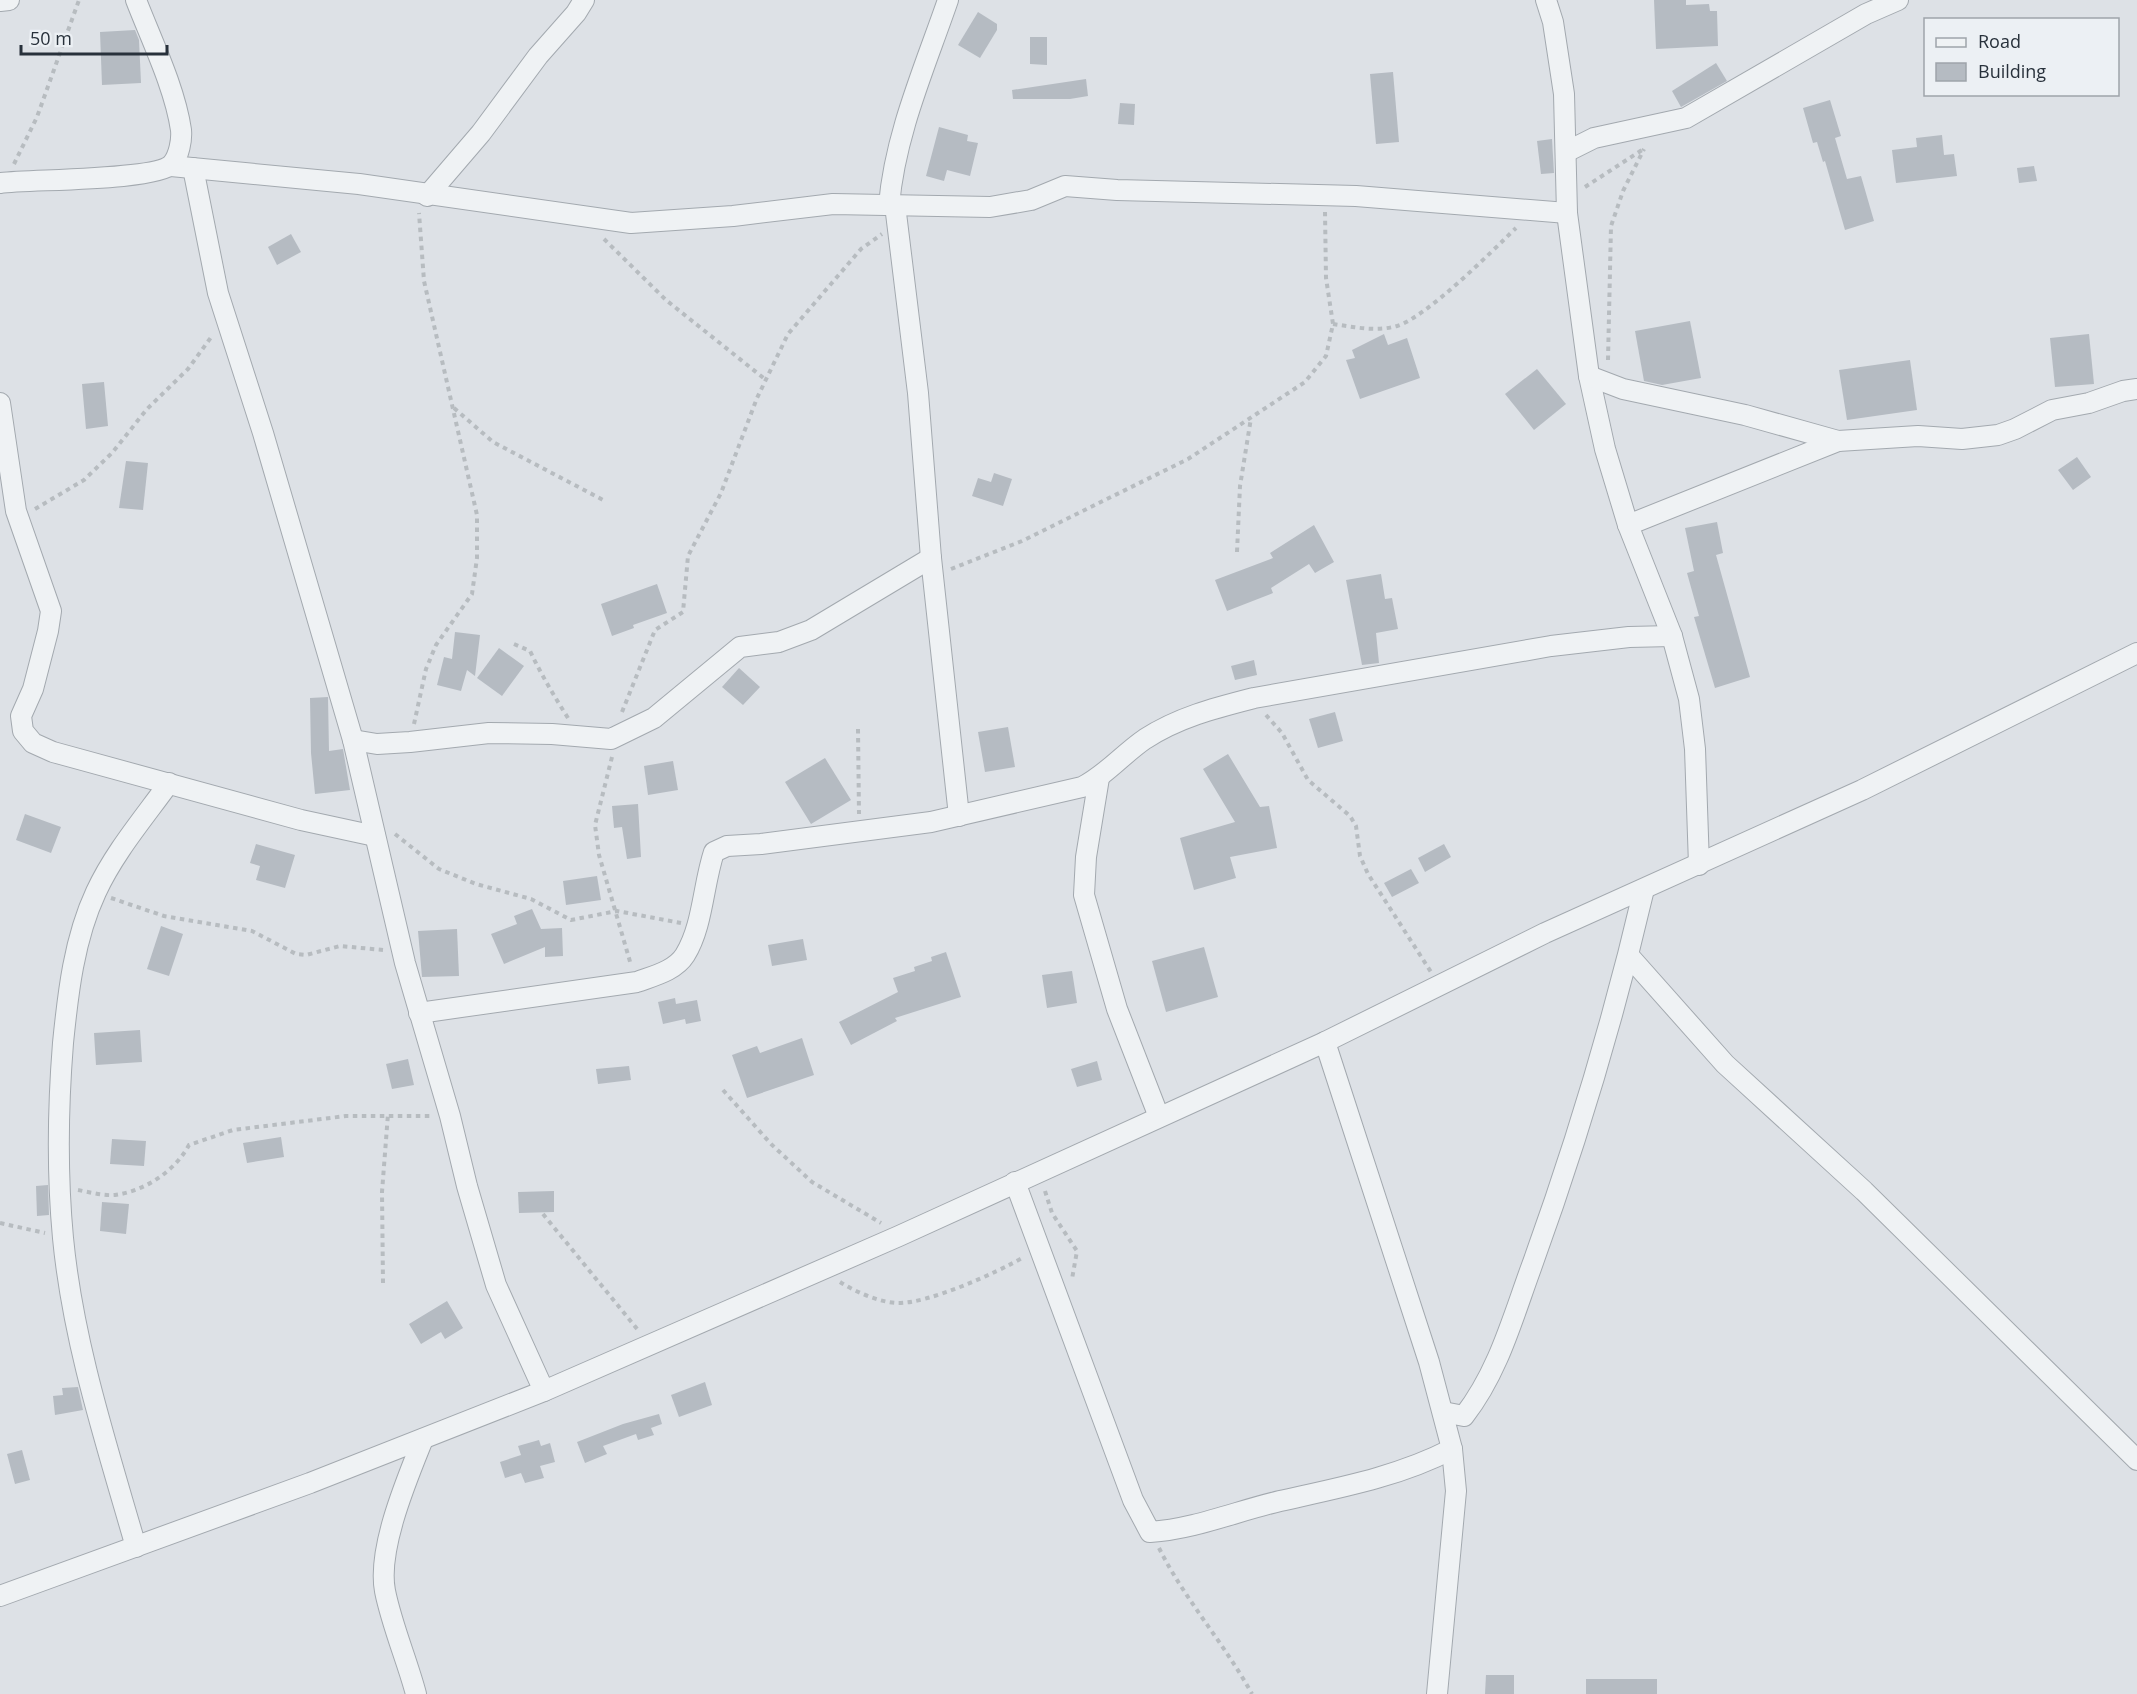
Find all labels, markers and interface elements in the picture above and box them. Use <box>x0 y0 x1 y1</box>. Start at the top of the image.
scale bar <box>21 18 166 56</box>
legend <box>1924 18 2119 96</box>
text: 50 m <box>30 26 72 50</box>
text: Road <box>1978 29 2021 53</box>
text: Building <box>1978 59 2046 83</box>

